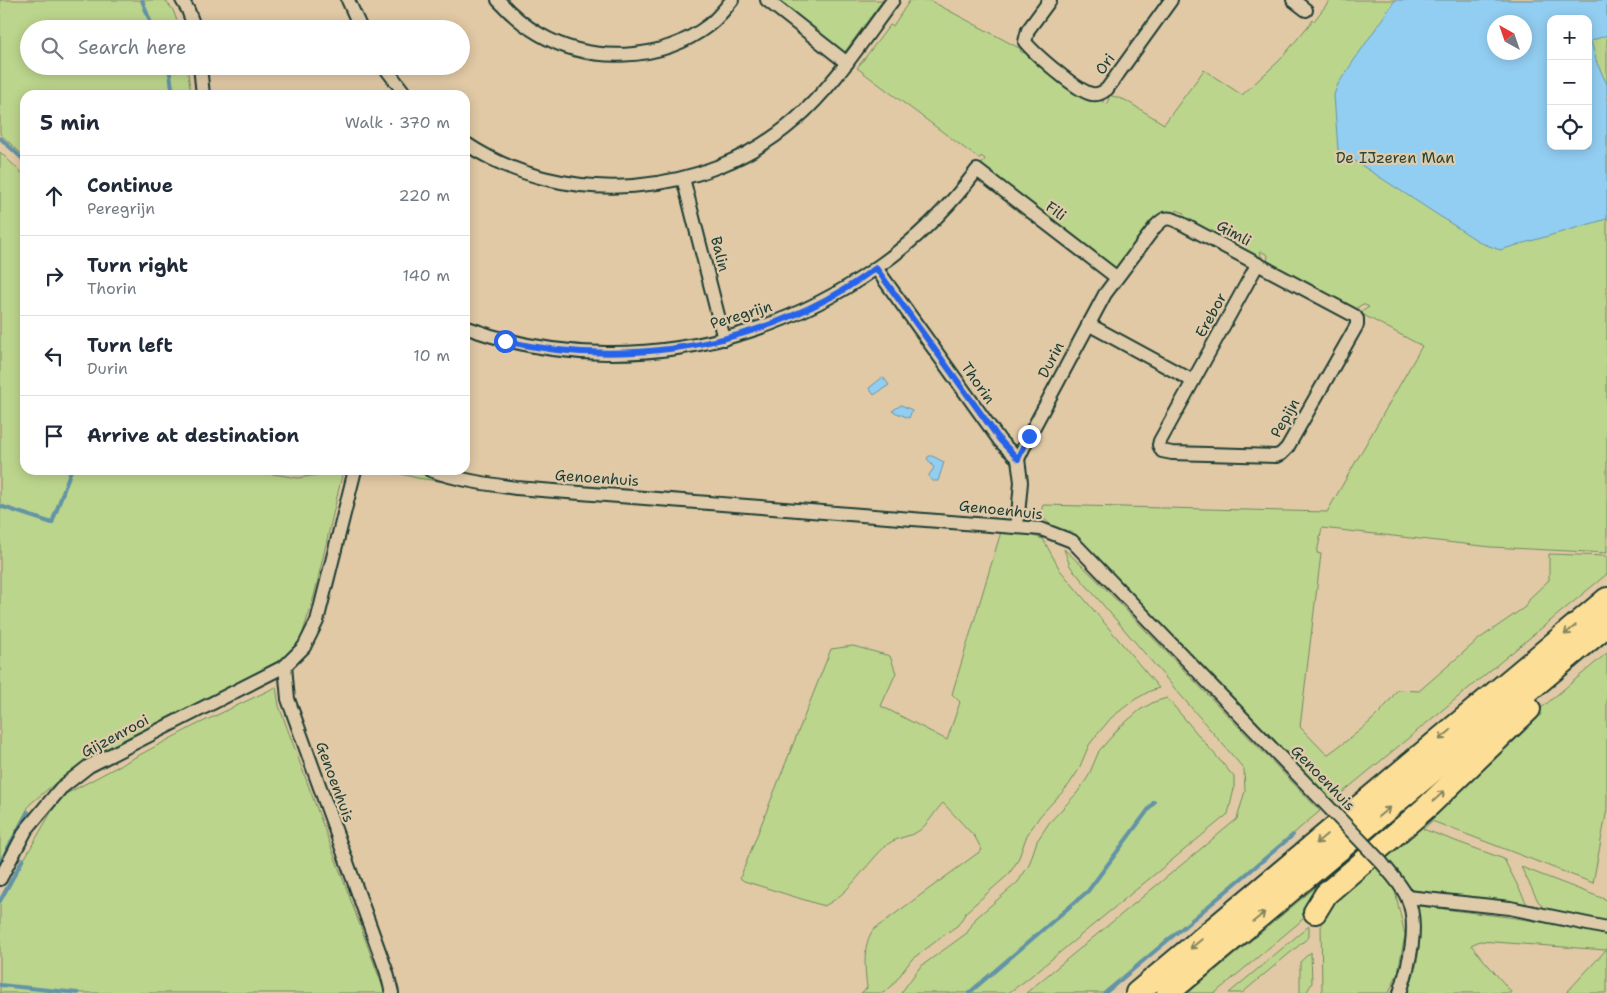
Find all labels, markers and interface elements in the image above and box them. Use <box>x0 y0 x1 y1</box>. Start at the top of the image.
north arrow <box>1487 15 1532 60</box>
map controls <box>1547 15 1592 150</box>
button: + <box>1547 15 1592 60</box>
search box <box>20 20 470 75</box>
icon: search <box>38 34 66 62</box>
text: Search here <box>78 35 187 60</box>
street label: Ori <box>1091 49 1119 79</box>
button: − <box>1547 60 1592 105</box>
button: locate <box>1547 105 1592 150</box>
text: 5 min <box>40 109 100 137</box>
text: Walk · 370 m <box>345 112 450 133</box>
park label: De IJzeren Man <box>1336 148 1454 168</box>
text: Continue <box>87 173 173 198</box>
icon: ahead <box>40 182 68 210</box>
text: 220 m <box>398 185 450 206</box>
street label: Fili <box>1042 197 1070 225</box>
text: Peregrijn <box>87 198 155 219</box>
street label: Gimli <box>1213 215 1255 251</box>
street label: Balin <box>706 234 734 274</box>
text: Turn right <box>87 253 188 278</box>
icon: right <box>40 262 68 290</box>
text: 140 m <box>403 265 450 286</box>
text: Thorin <box>87 278 137 299</box>
street label: Erebor <box>1191 289 1231 341</box>
street label: Peregrijn <box>708 296 774 334</box>
route start <box>494 330 517 353</box>
text: Turn left <box>87 333 173 358</box>
street label: Durin <box>1033 338 1069 382</box>
icon: left <box>40 342 68 370</box>
text: 10 m <box>413 345 450 366</box>
text: Durin <box>87 358 128 379</box>
street label: Thorin <box>956 358 1000 408</box>
street label: Pepijn <box>1266 395 1304 441</box>
icon: arrive <box>40 422 68 450</box>
text: Arrive at destination <box>87 423 299 448</box>
route end <box>1018 425 1041 448</box>
street label: Genoenhuis <box>554 465 640 491</box>
street label: Genoenhuis <box>958 496 1044 524</box>
one-way arrow <box>1563 625 1576 636</box>
street label: Gijzenrooi <box>78 710 152 762</box>
one-way arrow <box>1439 729 1452 740</box>
street label: Genoenhuis <box>311 739 359 825</box>
street label: Genoenhuis <box>1286 741 1360 815</box>
one-way arrow <box>1433 790 1446 802</box>
one-way arrow <box>1377 807 1390 818</box>
one-way arrow <box>1314 834 1327 845</box>
one-way arrow <box>1252 911 1265 922</box>
one-way arrow <box>1190 938 1203 949</box>

